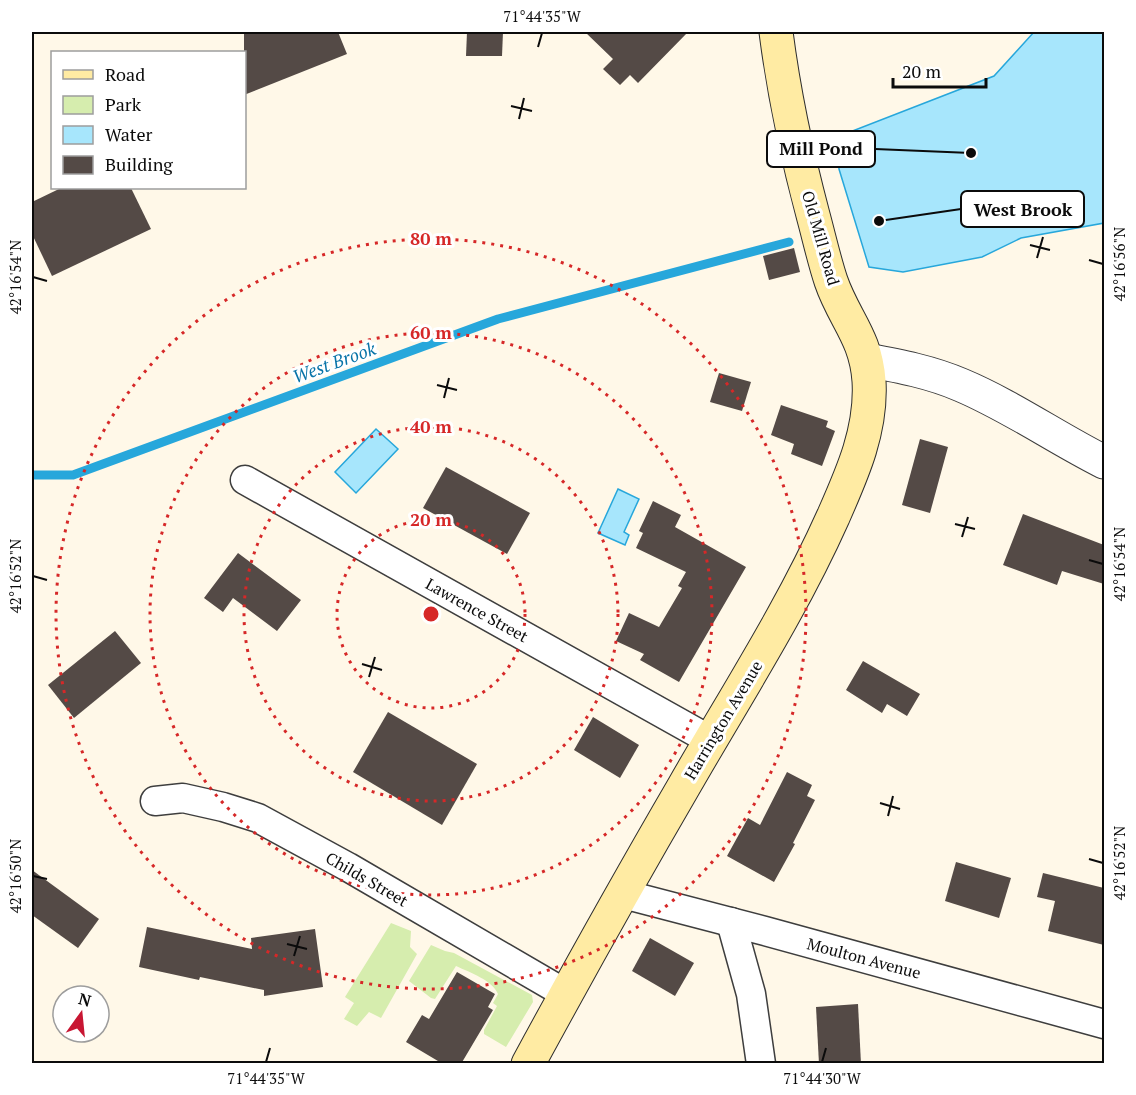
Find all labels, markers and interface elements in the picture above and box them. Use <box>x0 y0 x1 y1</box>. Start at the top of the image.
text: 71°44'35"W <box>503 6 582 26</box>
legend <box>51 51 246 189</box>
scale bar <box>893 51 986 89</box>
text: 20 m <box>902 59 942 83</box>
text: Road <box>105 62 145 86</box>
text: Park <box>105 92 142 116</box>
text: Water <box>105 122 152 146</box>
callout: Mill Pond <box>767 131 875 167</box>
text: Mill Pond <box>779 136 863 160</box>
text: Building <box>105 152 173 176</box>
street label: Old Mill Road <box>797 188 845 288</box>
callout: West Brook <box>961 191 1084 227</box>
text: West Brook <box>974 197 1073 221</box>
text: 80 m <box>410 226 452 250</box>
text: 42°16'56"N <box>1109 227 1129 301</box>
text: 42°16'54"N <box>5 240 25 314</box>
text: 60 m <box>410 320 452 344</box>
water label: West Brook <box>289 336 379 388</box>
text: 40 m <box>410 414 452 438</box>
text: 20 m <box>410 507 452 531</box>
text: 42°16'54"N <box>1109 527 1129 601</box>
text: 42°16'52"N <box>5 539 25 613</box>
street label: Lawrence Street <box>422 573 532 647</box>
centre of rings <box>421 604 441 624</box>
street label: Harrington Avenue <box>679 656 767 784</box>
text: 42°16'52"N <box>1109 826 1129 900</box>
text: 42°16'50"N <box>5 839 25 913</box>
street label: Childs Street <box>322 847 412 911</box>
street label: Moulton Avenue <box>805 932 923 984</box>
north arrow <box>51 984 111 1044</box>
text: N <box>76 987 94 1012</box>
text: 71°44'35"W <box>227 1068 306 1088</box>
text: 71°44'30"W <box>783 1068 862 1088</box>

